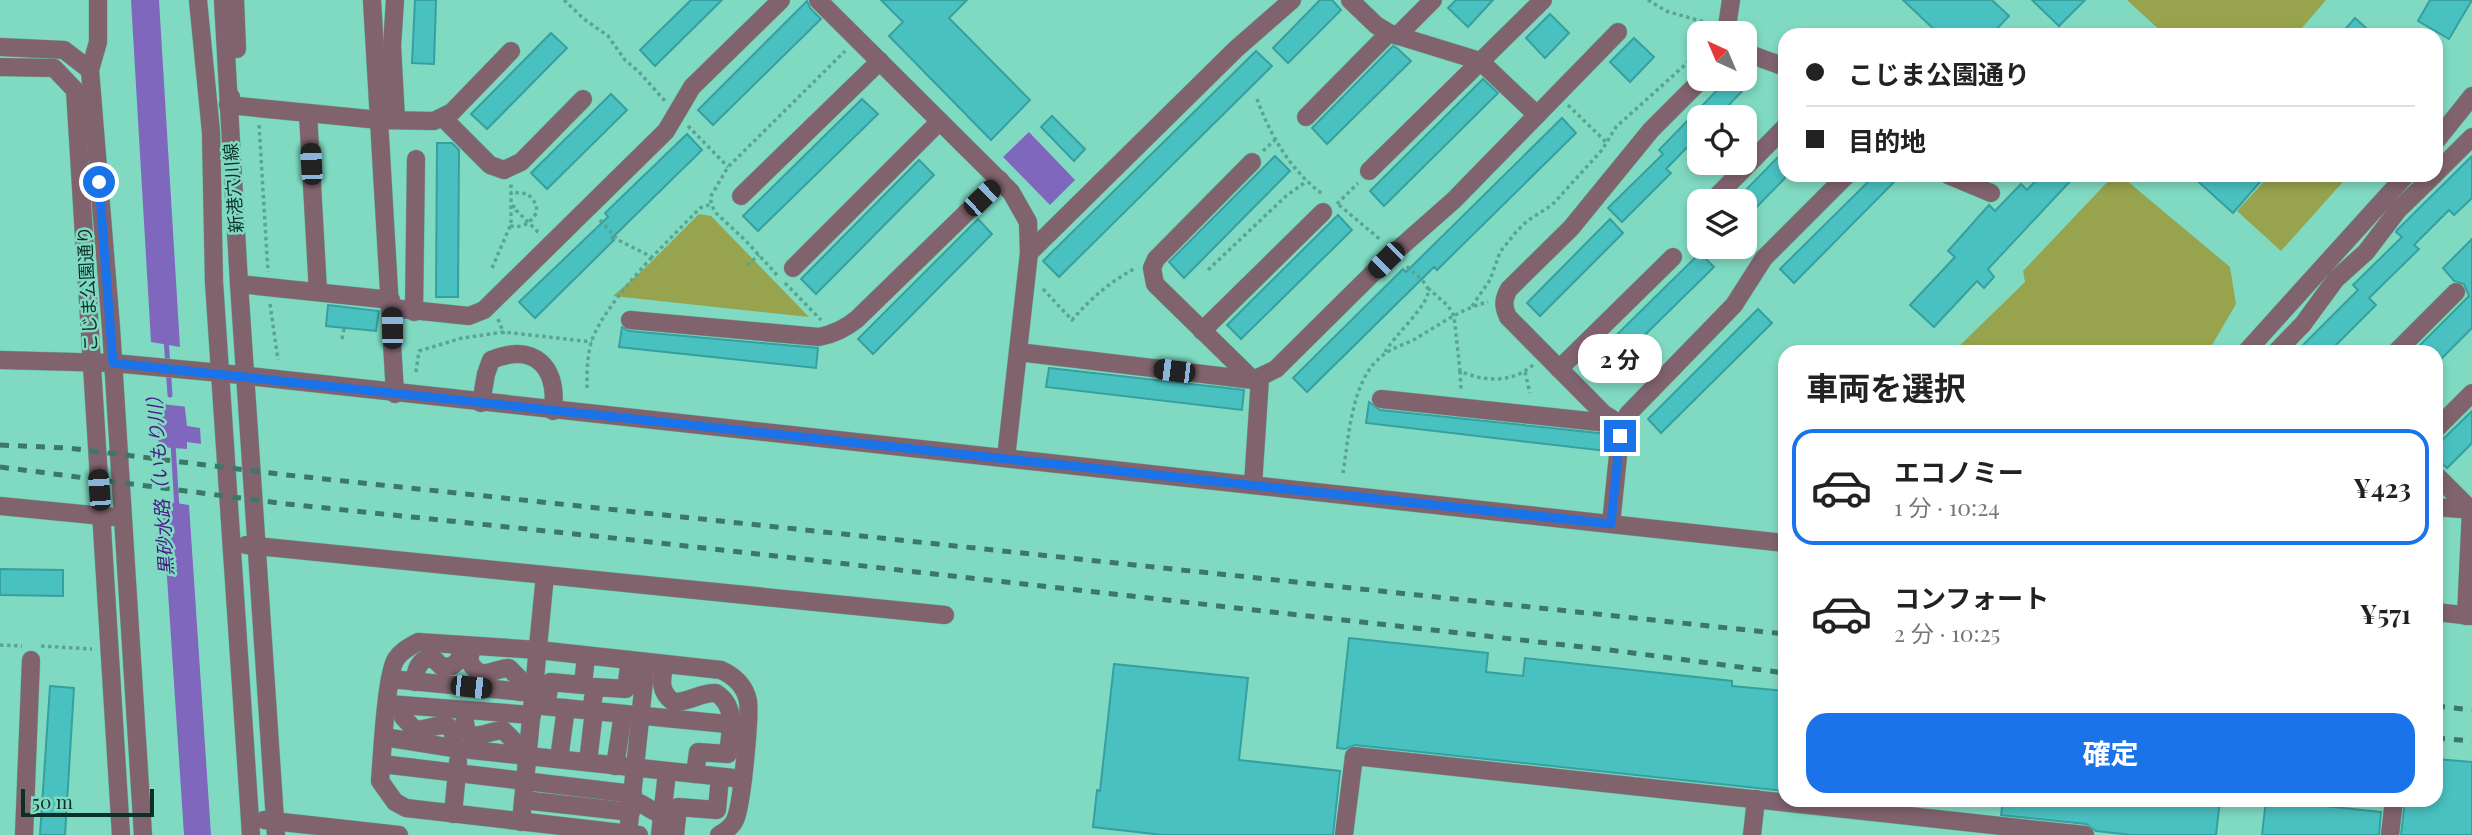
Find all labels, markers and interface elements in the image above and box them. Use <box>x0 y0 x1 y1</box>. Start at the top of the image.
north arrow <box>1687 21 1757 91</box>
map controls <box>1687 21 1757 259</box>
text: こじま公園通り <box>1848 56 2030 91</box>
button: locate <box>1687 105 1757 175</box>
text: 目的地 <box>1848 123 1926 158</box>
street label: 新港穴川線 <box>218 142 248 234</box>
car <box>300 142 323 186</box>
route start <box>83 166 115 198</box>
car <box>960 176 1005 220</box>
button: layers <box>1687 189 1757 259</box>
street label: こじま公園通り <box>72 225 102 353</box>
car <box>1364 238 1409 282</box>
car <box>382 307 403 349</box>
callout: 2 分 <box>1578 334 1662 384</box>
text: 2 分 <box>1600 343 1640 374</box>
car <box>1152 358 1197 384</box>
text: 車両を選択 <box>1806 365 1966 408</box>
water label: 黒砂水路（いもり川） <box>139 385 179 577</box>
route end <box>1604 420 1636 452</box>
text: エコノミー <box>1894 454 2024 489</box>
icon: car <box>1810 456 1873 519</box>
car <box>88 468 111 512</box>
text: ¥423 <box>2353 470 2411 505</box>
text: 1 分 · 10:24 <box>1894 491 2000 522</box>
text: コンフォート <box>1894 580 2049 615</box>
icon: car <box>1810 582 1873 645</box>
text: ¥571 <box>2360 596 2411 631</box>
text: 2 分 · 10:25 <box>1894 617 2000 648</box>
car <box>450 674 493 700</box>
button: 確定 <box>1806 713 2415 793</box>
scale bar <box>21 786 154 818</box>
text: 50 m <box>32 788 73 814</box>

